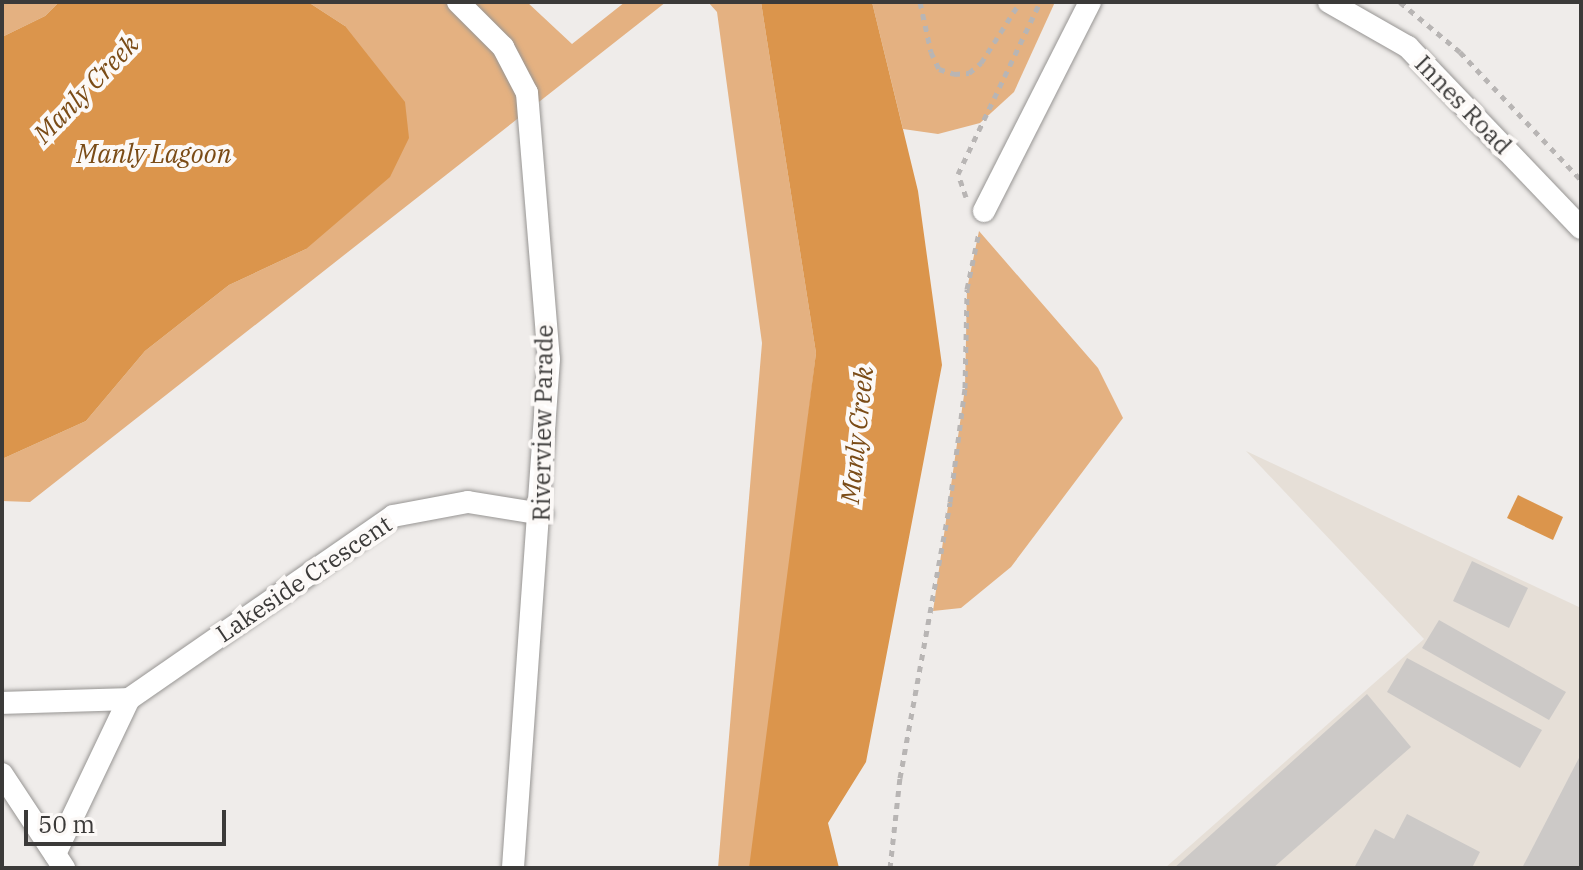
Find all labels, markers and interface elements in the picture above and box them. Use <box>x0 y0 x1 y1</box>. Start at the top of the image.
water label: Manly Creek <box>27 29 145 149</box>
street label: Innes Road <box>1409 50 1517 160</box>
water label: Manly Lagoon <box>77 138 231 170</box>
street label: Riverview Parade <box>527 324 559 522</box>
water label: Manly Creek <box>834 365 880 505</box>
street label: Lakeside Crescent <box>211 510 397 648</box>
scale bar <box>28 794 230 844</box>
text: 50 m <box>38 808 95 840</box>

